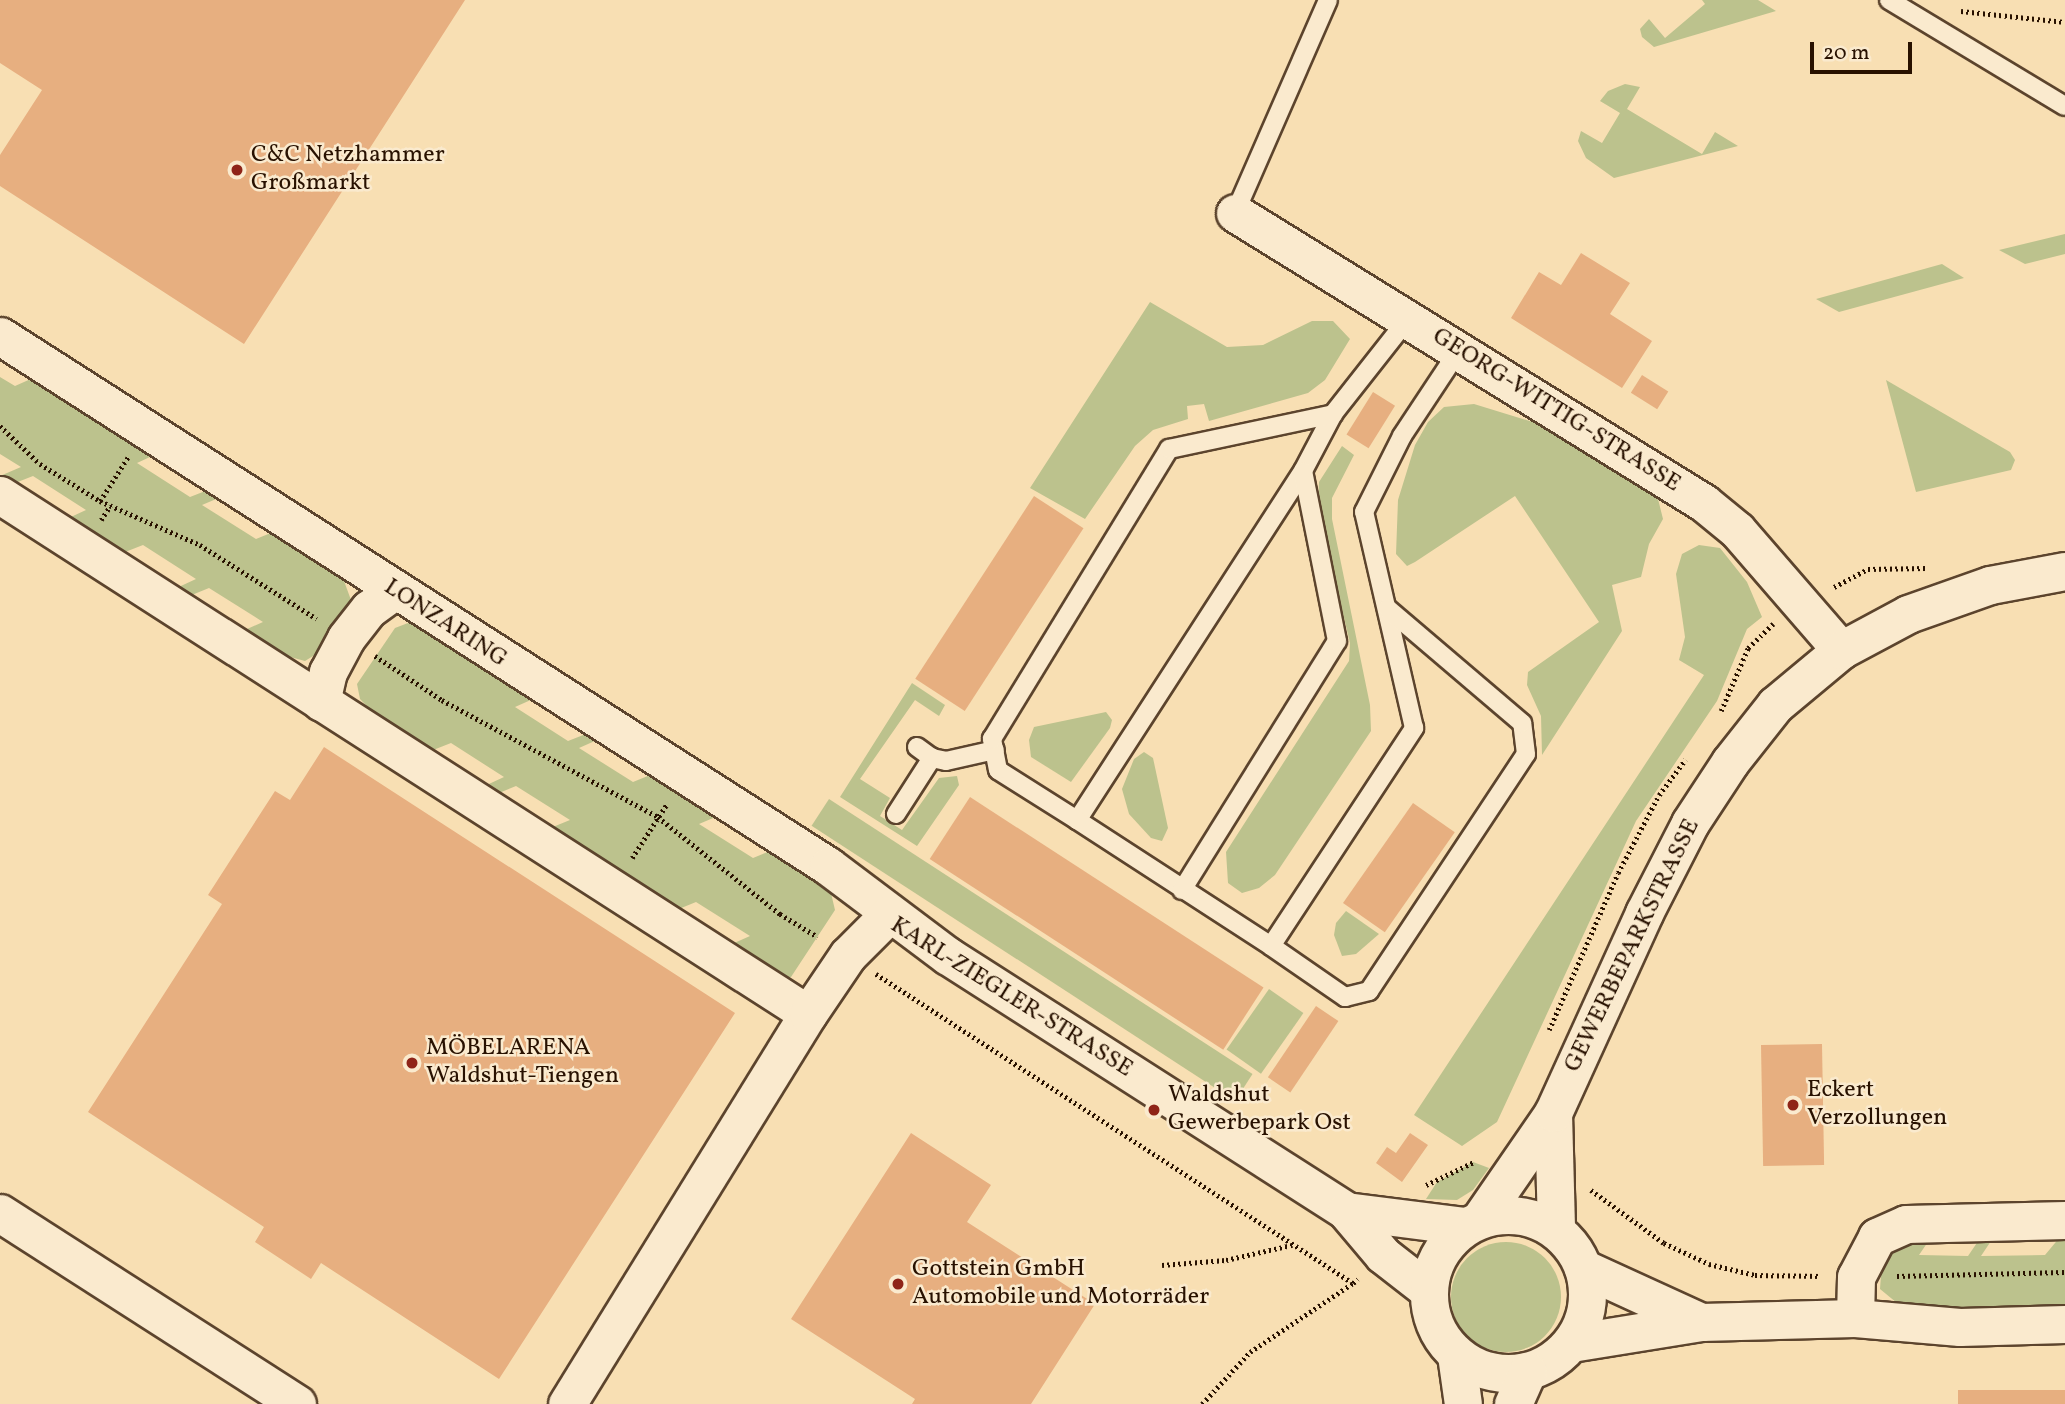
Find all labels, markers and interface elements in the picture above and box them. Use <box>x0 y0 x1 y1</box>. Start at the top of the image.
scale bar <box>1813 28 1914 72</box>
text: 20 m <box>1823 39 1869 68</box>
place label: C&C Netzhammer Großmarkt <box>251 142 445 198</box>
marker: C&C Netzhammer Großmarkt <box>229 162 245 178</box>
street label: GEORG-WITTIG-STRASSE <box>1427 323 1685 499</box>
street label: LONZARING <box>378 573 512 675</box>
street label: GEWERBEPARKSTRASSE <box>1559 815 1707 1077</box>
street label: KARL-ZIEGLER-STRASSE <box>885 912 1137 1084</box>
place label: MÖBELARENA Waldshut-Tiengen <box>426 1035 619 1091</box>
marker: MÖBELARENA Waldshut-Tiengen <box>404 1055 420 1071</box>
place label: Eckert Verzollungen <box>1807 1077 1947 1133</box>
place label: Waldshut Gewerbepark Ost <box>1168 1082 1351 1138</box>
marker: Eckert Verzollungen <box>1785 1097 1801 1113</box>
marker: Waldshut Gewerbepark Ost <box>1146 1102 1162 1118</box>
place label: Gottstein GmbH Automobile und Motorräder <box>912 1256 1209 1312</box>
marker: Gottstein GmbH Automobile und Motorräder <box>890 1276 906 1292</box>

